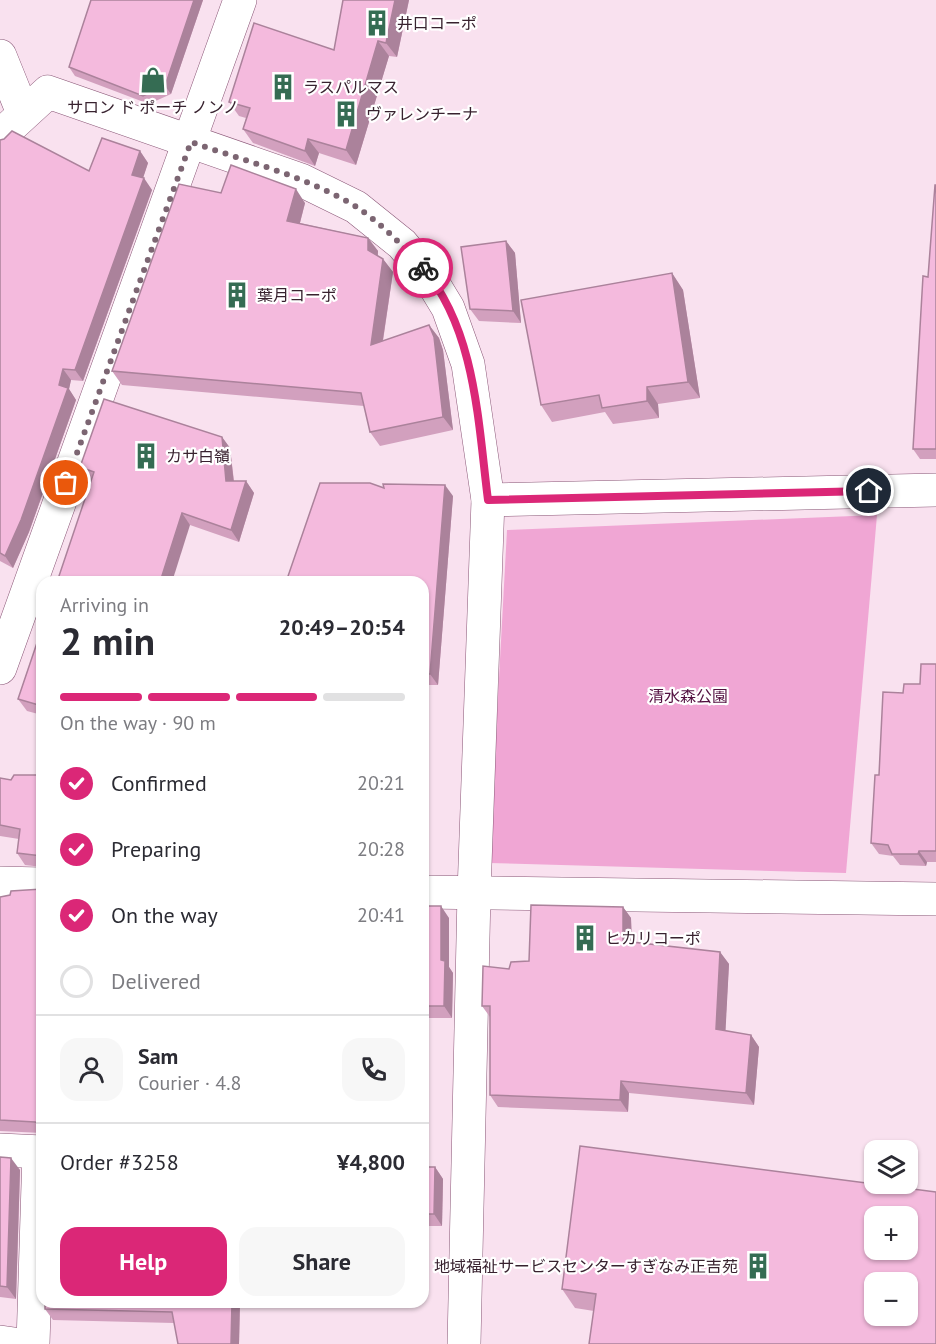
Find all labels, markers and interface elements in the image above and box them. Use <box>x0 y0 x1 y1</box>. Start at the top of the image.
building icon: 井口コーポ <box>362 8 392 38</box>
place label: 井口コーポ <box>397 13 477 33</box>
shop icon: サロン ド ポーチ ノンノ <box>138 65 168 95</box>
building icon: ラスパルマス <box>268 72 298 102</box>
place label: ラスパルマス <box>303 77 399 97</box>
place label: サロン ド ポーチ ノンノ <box>67 97 239 117</box>
building icon: ヴァレンチーナ <box>331 99 361 129</box>
place label: ヴァレンチーナ <box>366 104 478 124</box>
courier <box>393 238 453 298</box>
icon: bike <box>407 252 440 285</box>
building icon: 葉月コーポ <box>222 280 252 310</box>
place label: 葉月コーポ <box>257 285 337 305</box>
building icon: カサ白嶺 <box>131 441 161 471</box>
place label: カサ白嶺 <box>166 446 230 466</box>
pin <box>40 457 91 508</box>
pin <box>843 465 894 516</box>
icon: bag <box>49 466 82 499</box>
icon: home <box>852 474 885 507</box>
text: Arriving in <box>60 592 149 618</box>
text: 20:49–20:54 <box>279 613 405 641</box>
text: 2 min <box>60 615 155 666</box>
park label: 清水森公園 <box>648 686 728 706</box>
text: On the way · 90 m <box>60 710 216 736</box>
icon: check <box>60 767 93 800</box>
text: Confirmed <box>111 769 207 797</box>
text: 20:21 <box>357 770 405 796</box>
icon: check <box>60 833 93 866</box>
text: Preparing <box>111 835 201 863</box>
text: 20:28 <box>357 836 405 862</box>
icon: check <box>60 899 93 932</box>
text: On the way <box>111 901 218 929</box>
text: 20:41 <box>357 902 405 928</box>
building icon: ヒカリコーポ <box>570 923 600 953</box>
place label: ヒカリコーポ <box>605 928 701 948</box>
text: Delivered <box>111 967 201 995</box>
button: person <box>60 1038 123 1101</box>
button: phone <box>342 1038 405 1101</box>
text: Sam <box>138 1042 178 1070</box>
text: Courier · 4.8 <box>138 1070 241 1096</box>
map controls <box>864 1140 918 1326</box>
button: layers <box>864 1140 918 1194</box>
text: Order #3258 <box>60 1148 179 1176</box>
text: ¥4,800 <box>337 1148 405 1176</box>
button: + <box>864 1206 918 1260</box>
button: Help <box>60 1227 227 1296</box>
button: Share <box>239 1227 405 1296</box>
building icon: 地域福祉サービスセンターすぎなみ正吉苑 <box>743 1251 773 1281</box>
place label: 地域福祉サービスセンターすぎなみ正吉苑 <box>434 1256 738 1276</box>
button: − <box>864 1272 918 1326</box>

